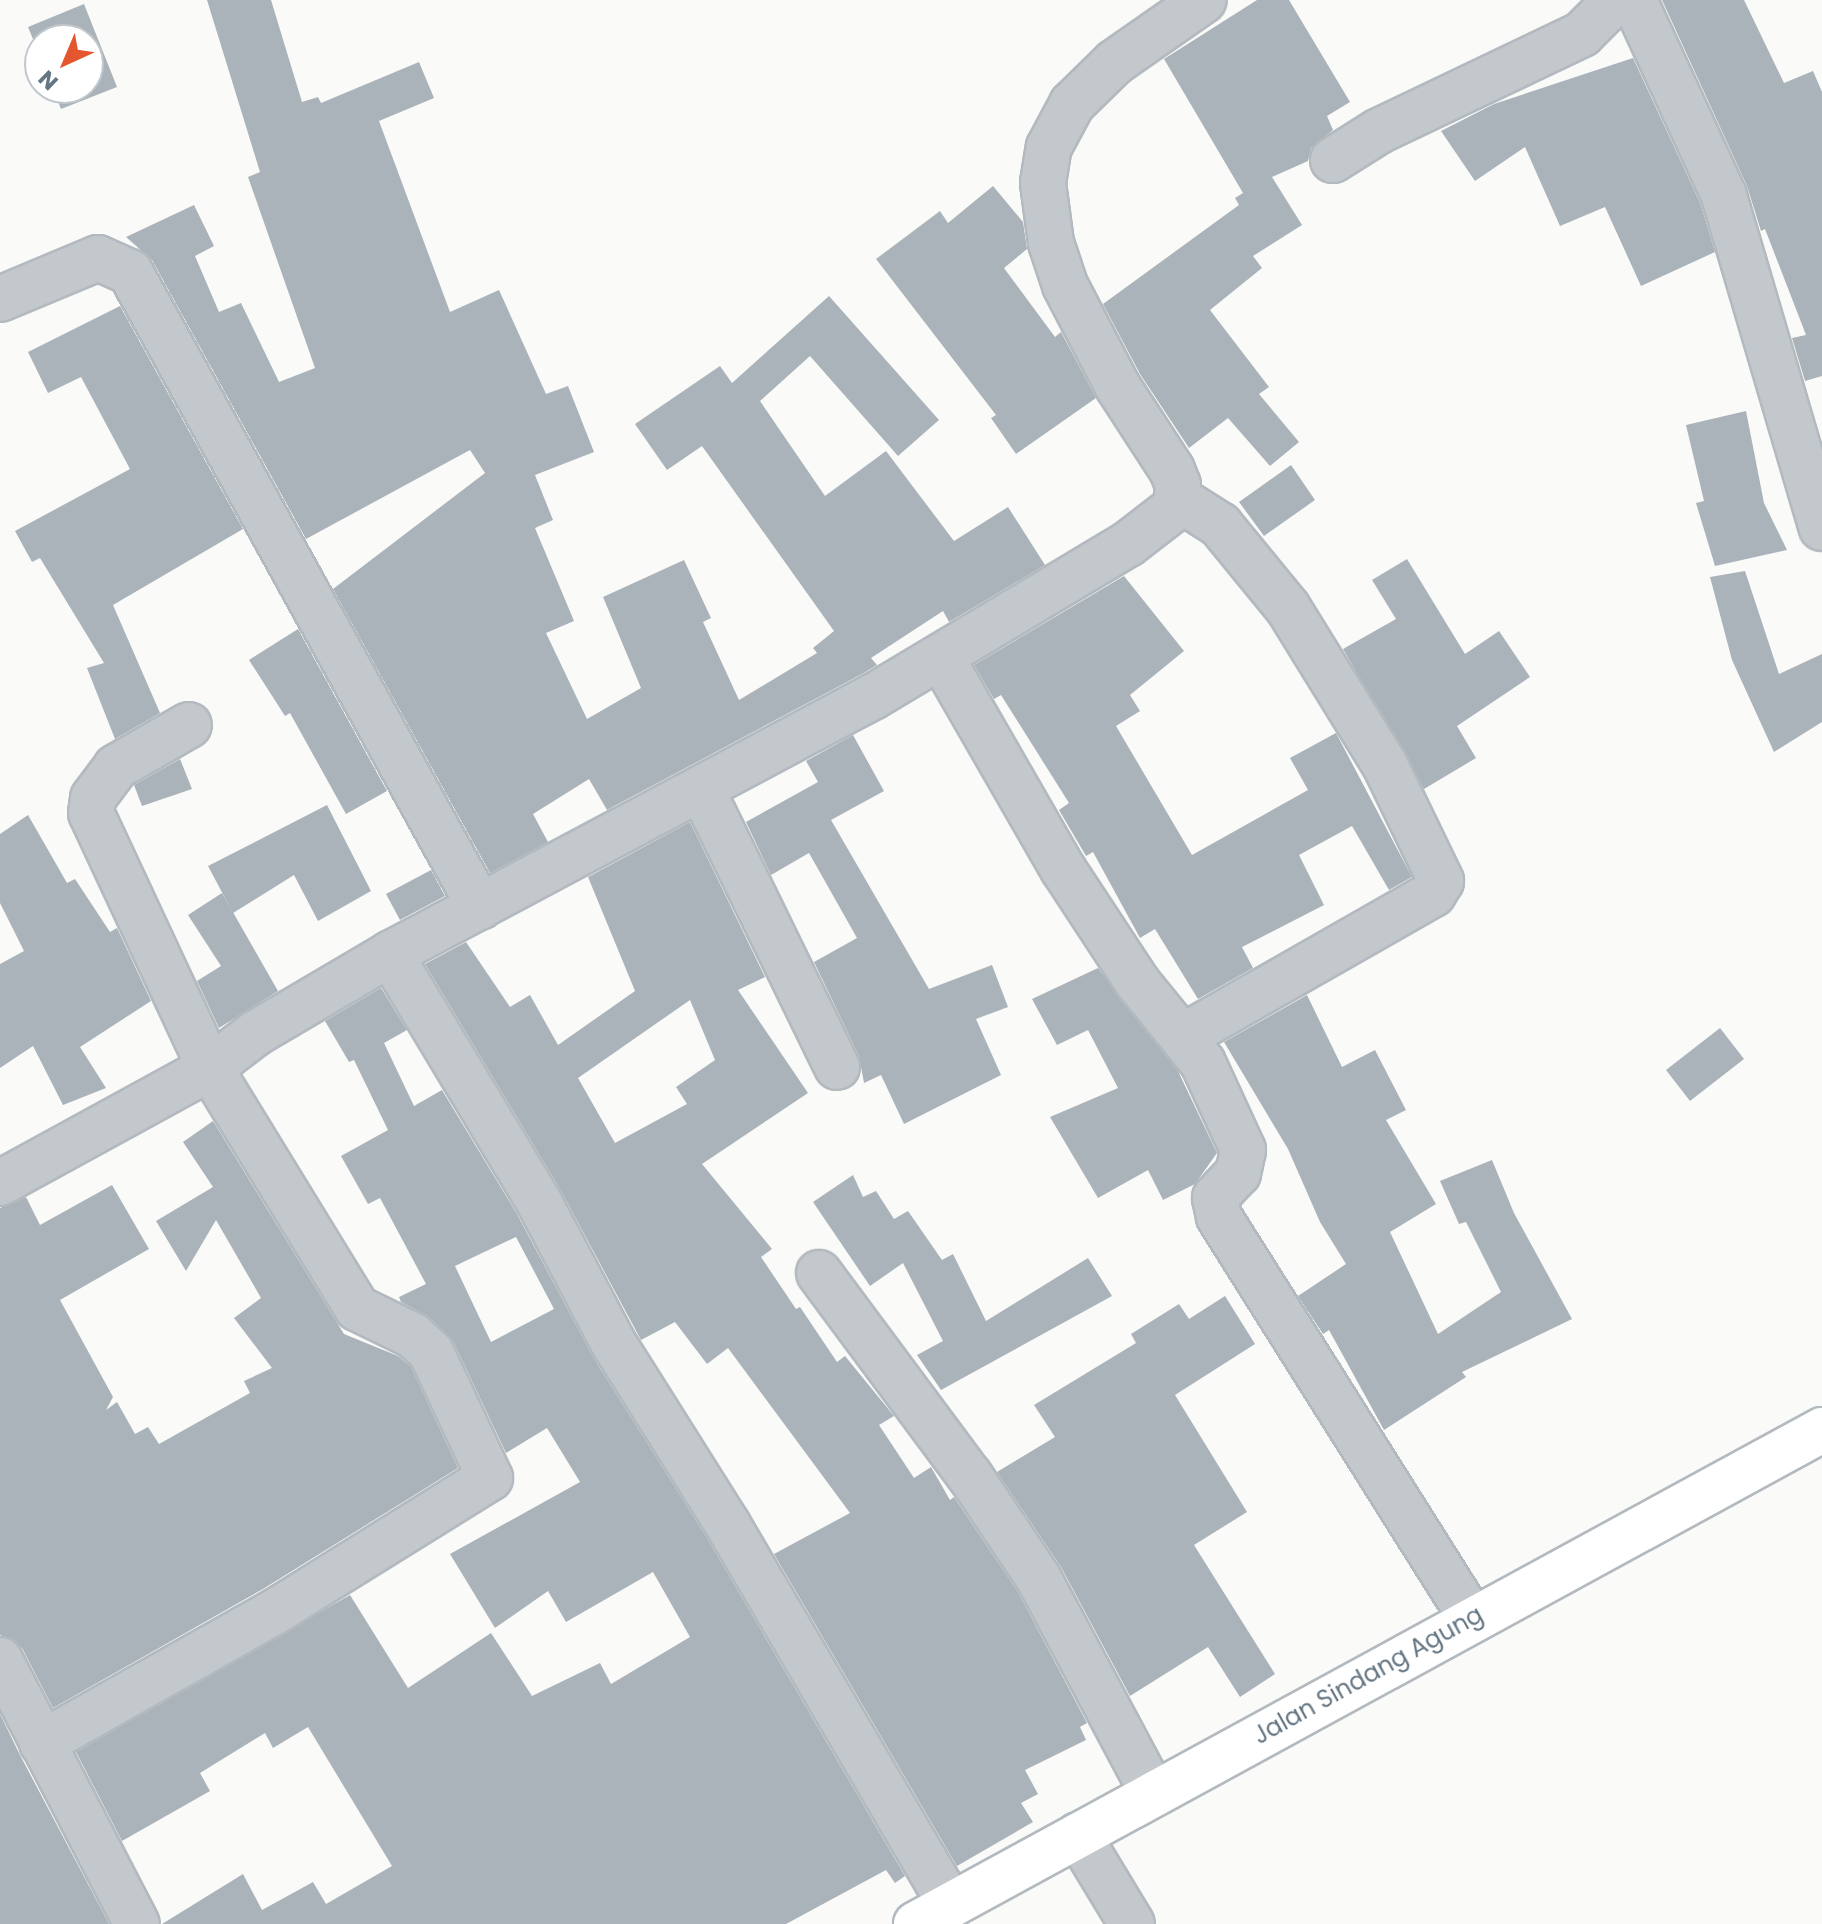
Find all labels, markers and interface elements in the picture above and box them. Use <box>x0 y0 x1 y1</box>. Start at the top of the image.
north arrow <box>24 24 104 104</box>
text: N <box>32 63 65 97</box>
street label: Jalan Sindang Agung <box>1248 1600 1488 1750</box>

